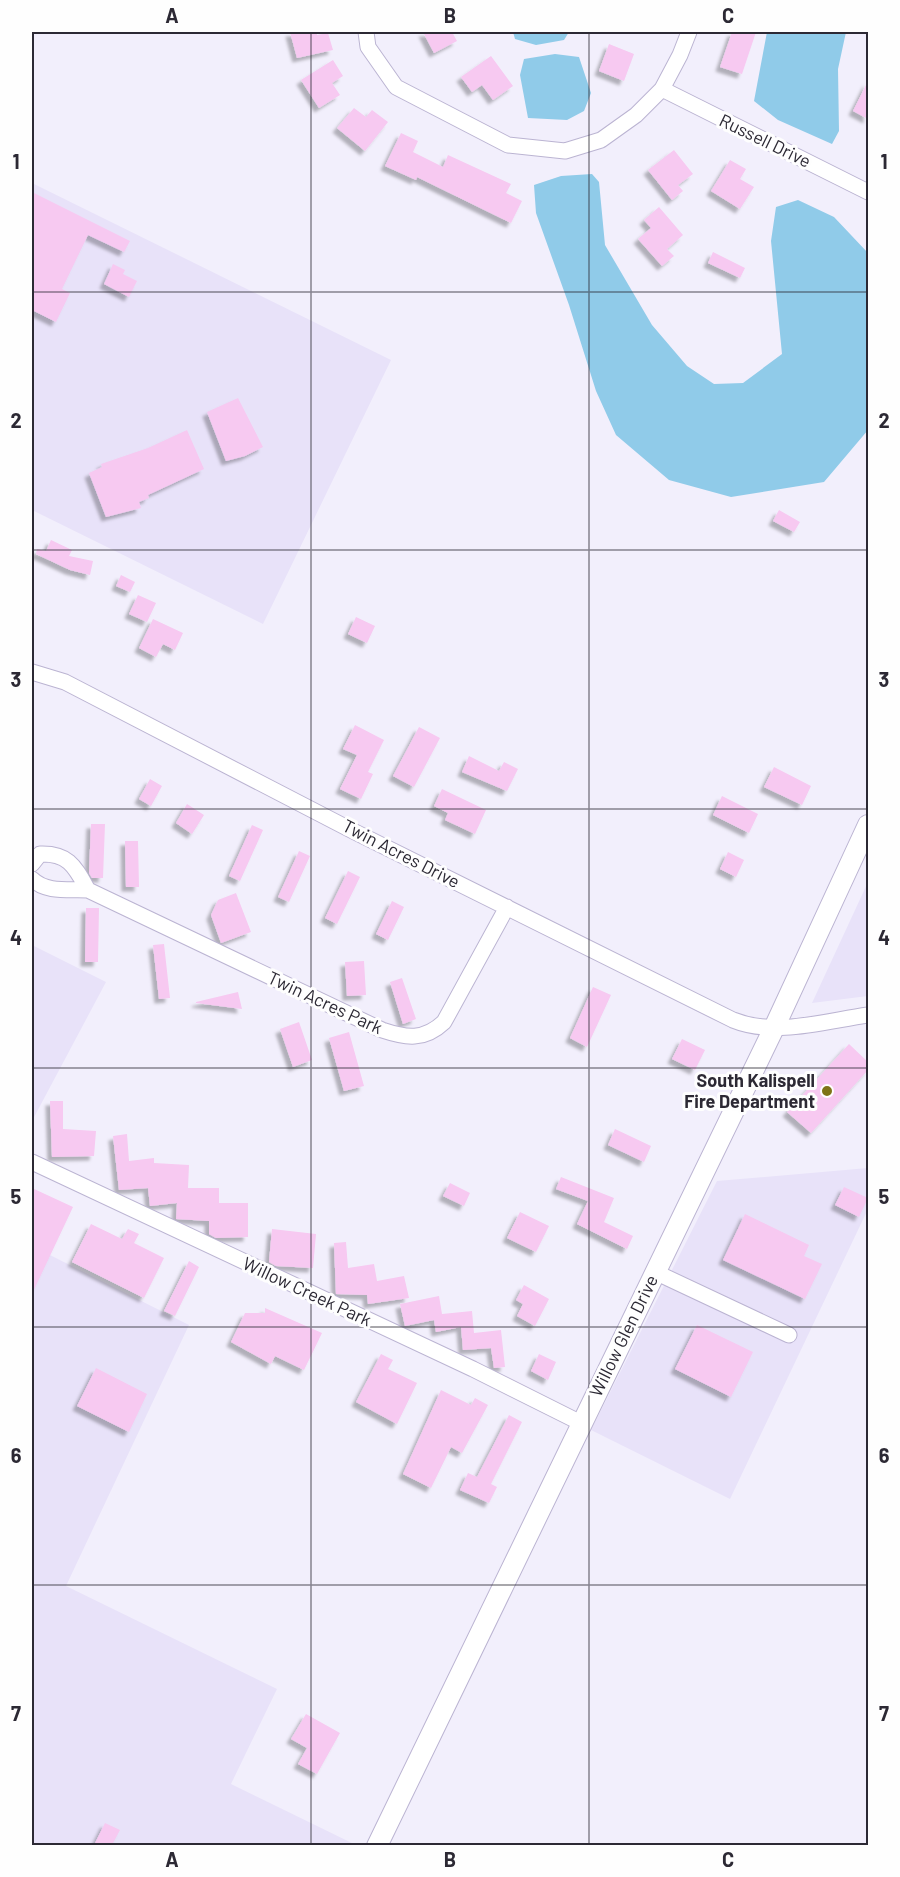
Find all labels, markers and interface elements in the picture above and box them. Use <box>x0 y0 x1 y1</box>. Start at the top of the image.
text: A <box>165 3 179 27</box>
text: B <box>444 3 456 27</box>
text: C <box>722 3 734 27</box>
street label: Russell Drive <box>716 108 815 172</box>
text: 1 <box>12 149 20 173</box>
text: 1 <box>880 149 888 173</box>
text: 2 <box>10 408 22 432</box>
text: 2 <box>878 408 890 432</box>
text: 3 <box>11 667 21 691</box>
text: 3 <box>879 667 889 691</box>
street label: Twin Acres Drive <box>339 814 464 892</box>
text: 4 <box>10 925 22 949</box>
text: 4 <box>878 925 890 949</box>
street label: Twin Acres Park <box>265 966 386 1038</box>
place label: South Kalispell Fire Department <box>684 1069 815 1112</box>
marker: South Kalispell Fire Department <box>820 1084 834 1098</box>
text: 5 <box>11 1184 22 1208</box>
text: 5 <box>879 1184 890 1208</box>
street label: Willow Creek Park <box>240 1252 375 1330</box>
street label: Willow Glen Drive <box>584 1271 662 1400</box>
text: 6 <box>11 1443 22 1467</box>
text: 6 <box>879 1443 890 1467</box>
text: 7 <box>11 1701 21 1725</box>
text: 7 <box>879 1701 889 1725</box>
text: A <box>165 1847 179 1871</box>
text: B <box>444 1847 456 1871</box>
text: C <box>722 1847 734 1871</box>

